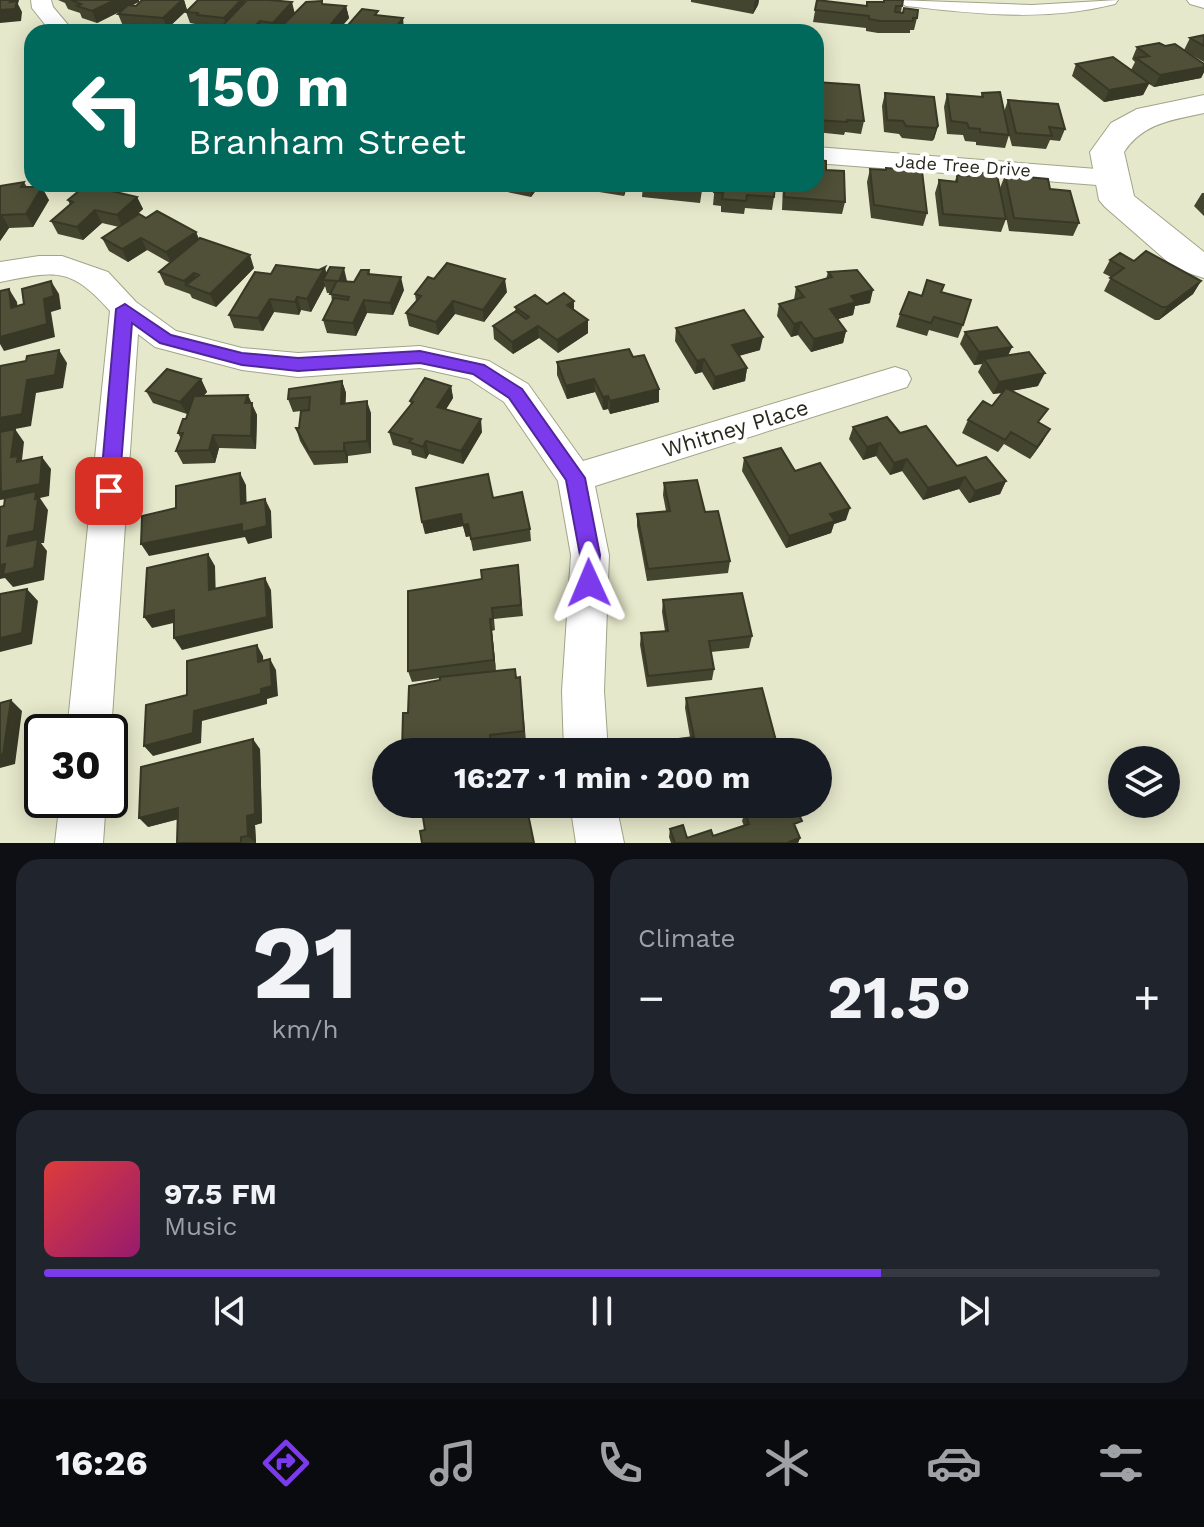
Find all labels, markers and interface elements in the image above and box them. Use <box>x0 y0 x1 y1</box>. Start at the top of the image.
text: 150 m <box>188 54 350 120</box>
icon: left <box>56 56 160 160</box>
text: Branham Street <box>188 121 466 163</box>
street label: Jade Tree Drive <box>895 150 1031 181</box>
street label: Whitney Place <box>659 394 811 463</box>
pin <box>75 457 143 525</box>
icon: arrive <box>87 469 131 513</box>
position arrow <box>547 541 631 625</box>
speed limit sign: 30 <box>24 714 128 818</box>
map controls <box>1108 746 1180 818</box>
button: layers <box>1108 746 1180 818</box>
text: 16:27 · 1 min · 200 m <box>454 760 750 795</box>
text: 21 <box>252 901 358 1023</box>
text: Climate <box>638 923 736 953</box>
text: 21.5° <box>827 962 971 1033</box>
text: − <box>638 972 665 1024</box>
text: + <box>1133 972 1160 1024</box>
text: km/h <box>272 1014 338 1044</box>
text: 97.5 FM <box>164 1176 277 1211</box>
text: Music <box>164 1211 237 1241</box>
icon: previous <box>208 1289 252 1333</box>
icon: pause <box>580 1289 624 1333</box>
icon: next <box>952 1289 996 1333</box>
icon: directions <box>258 1435 314 1491</box>
icon: music <box>425 1435 481 1491</box>
icon: phone <box>592 1435 648 1491</box>
icon: climate <box>759 1435 815 1491</box>
icon: car <box>926 1435 982 1491</box>
icon: filters <box>1093 1435 1149 1491</box>
text: 16:26 <box>55 1442 148 1484</box>

